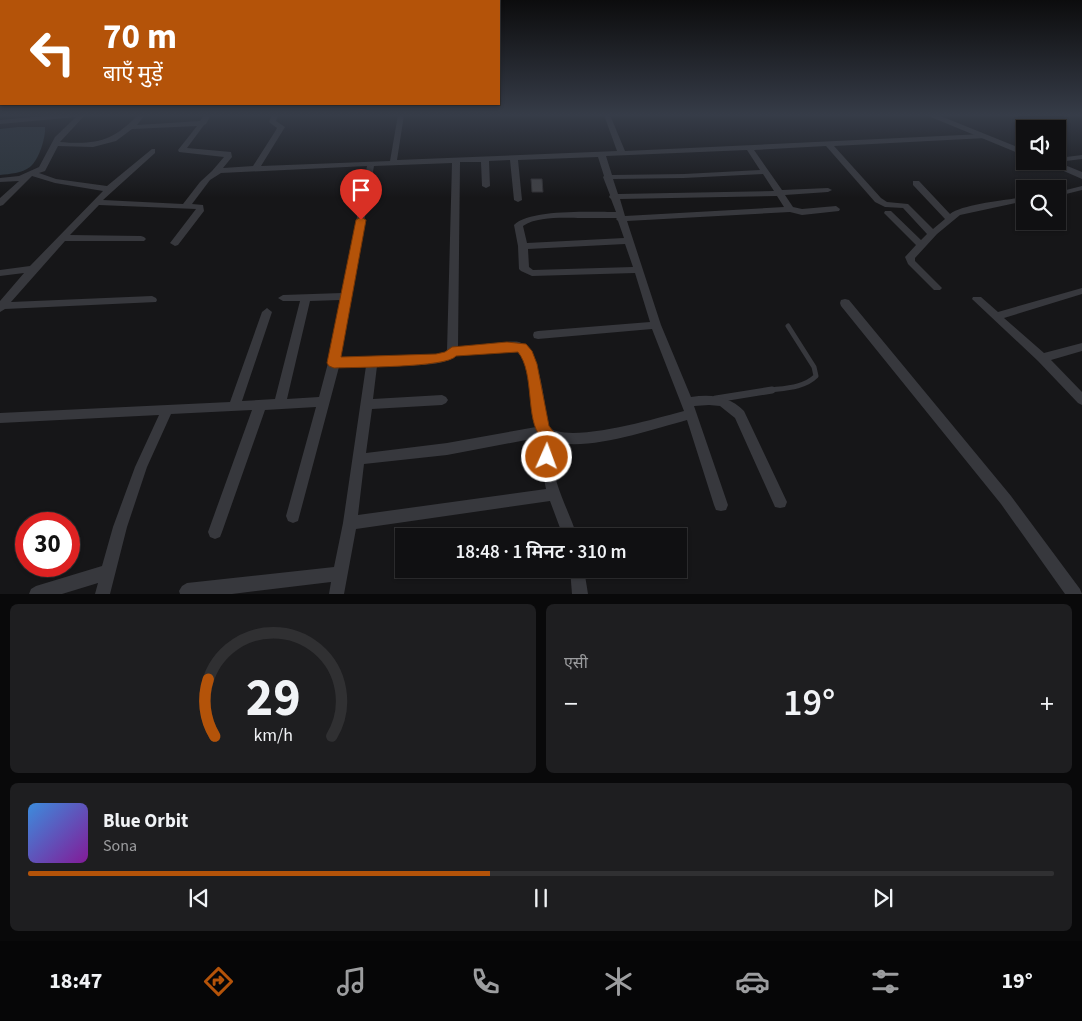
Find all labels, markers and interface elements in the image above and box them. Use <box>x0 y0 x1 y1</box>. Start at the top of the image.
text: 70 m <box>103 12 177 62</box>
icon: left <box>20 20 85 85</box>
text: बाएँ मुड़ें <box>103 58 163 90</box>
map controls <box>1016 120 1066 230</box>
button: sound <box>1016 120 1066 170</box>
pin <box>340 169 382 220</box>
icon: arrive <box>347 176 375 204</box>
button: search <box>1016 180 1066 230</box>
position arrow <box>520 430 572 482</box>
speed limit sign: 30 <box>15 512 80 577</box>
text: 18:48 · 1 मिनट · 310 m <box>455 539 627 566</box>
text: एसी <box>564 652 588 674</box>
text: 29 <box>246 662 300 736</box>
text: 19° <box>783 676 835 730</box>
text: − <box>564 684 578 724</box>
text: + <box>1040 684 1054 724</box>
text: km/h <box>253 723 293 748</box>
text: Blue Orbit <box>103 808 188 835</box>
text: Sona <box>103 835 137 857</box>
icon: previous <box>185 884 213 912</box>
icon: pause <box>527 884 555 912</box>
icon: next <box>869 884 897 912</box>
icon: directions <box>201 964 236 999</box>
icon: music <box>334 964 369 999</box>
icon: phone <box>468 964 503 999</box>
icon: climate <box>601 964 636 999</box>
icon: car <box>735 964 770 999</box>
icon: filters <box>868 964 903 999</box>
text: 18:47 <box>49 965 102 997</box>
text: 19° <box>1001 965 1033 997</box>

